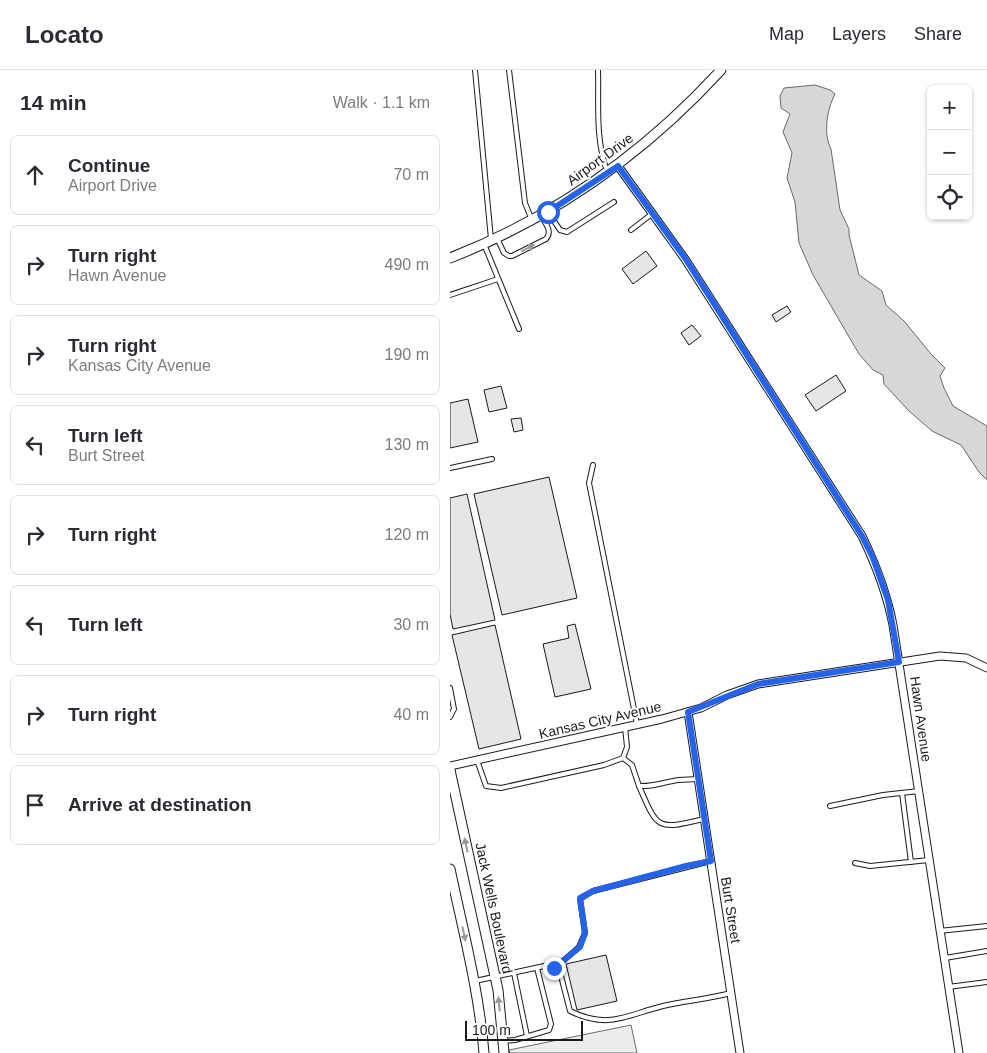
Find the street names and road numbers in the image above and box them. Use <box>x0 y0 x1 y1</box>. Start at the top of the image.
street label: Airport Drive <box>564 130 636 188</box>
street label: Hawn Avenue <box>907 675 935 763</box>
street label: Kansas City Avenue <box>537 698 663 742</box>
street label: Jack Wells Boulevard <box>472 841 516 975</box>
street label: Burt Street <box>718 876 744 944</box>

